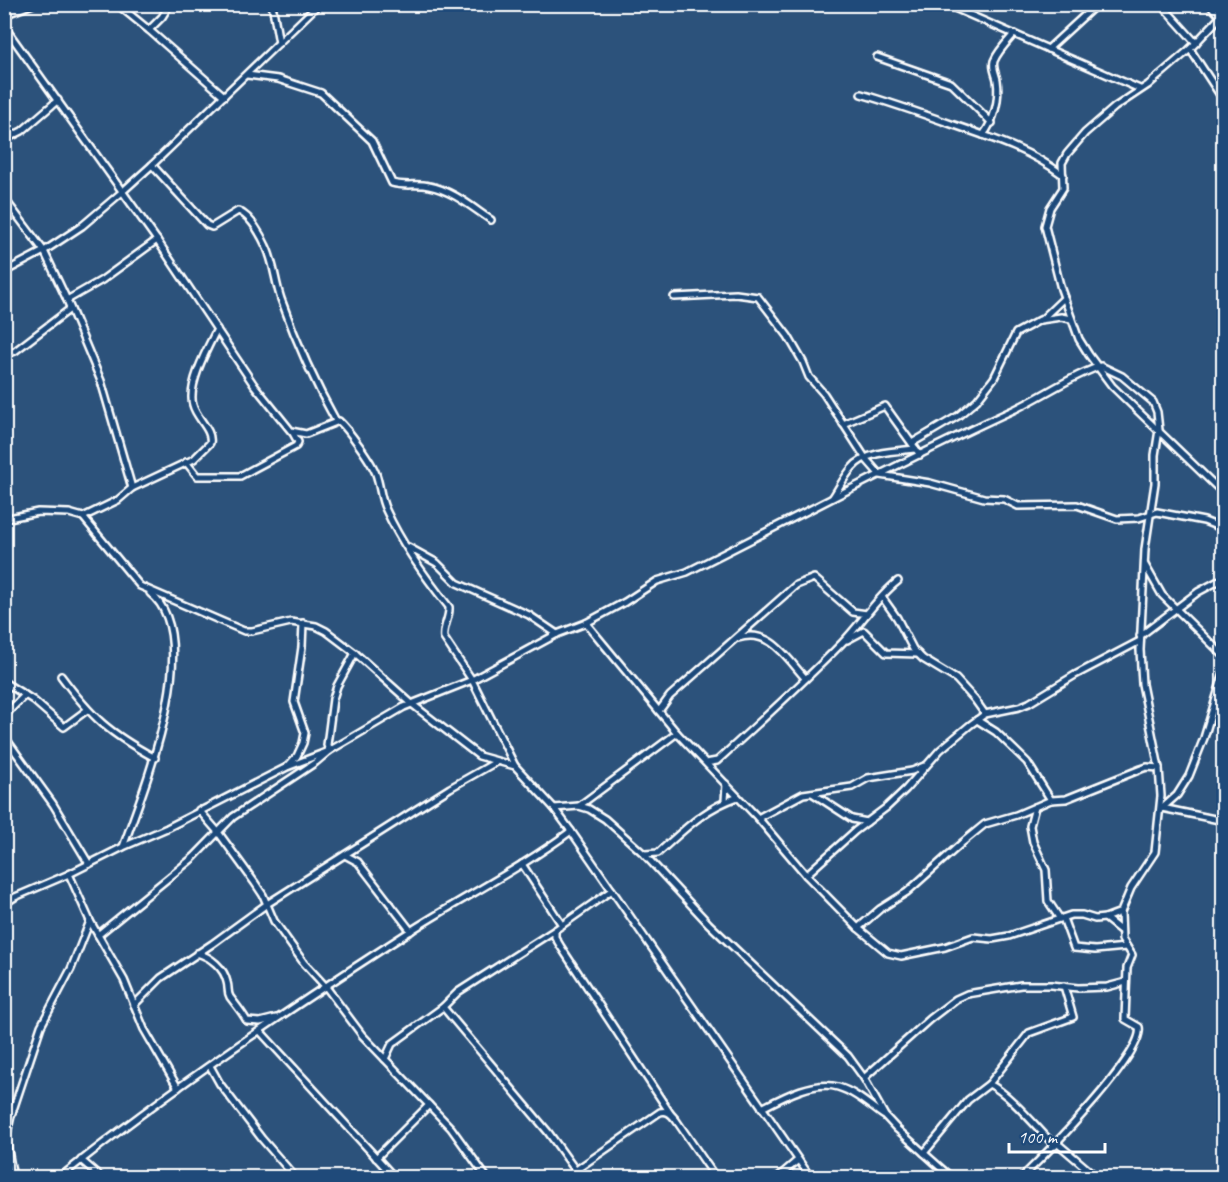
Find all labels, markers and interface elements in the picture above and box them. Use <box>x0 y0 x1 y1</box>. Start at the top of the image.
scale bar <box>1009 1116 1105 1154</box>
text: 100 m <box>1018 1126 1059 1148</box>

